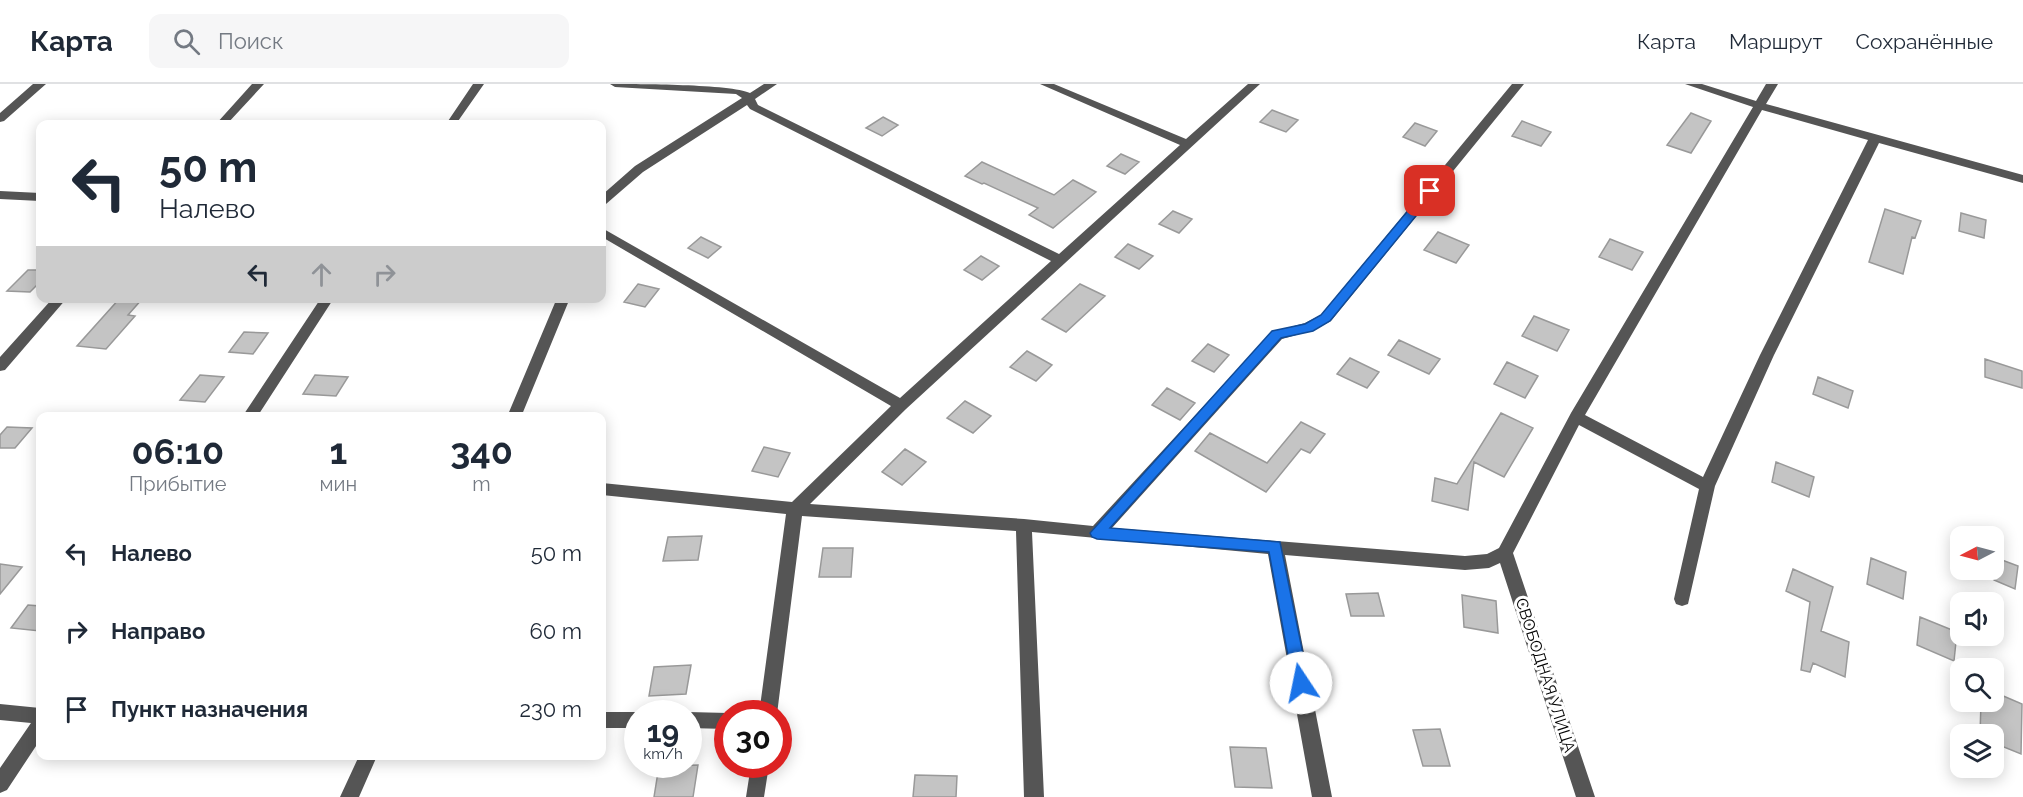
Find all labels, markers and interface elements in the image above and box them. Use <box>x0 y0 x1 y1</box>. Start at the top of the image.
search box <box>149 14 569 68</box>
text: Карта <box>30 25 113 58</box>
icon: search <box>170 25 203 58</box>
text: Поиск <box>218 28 283 54</box>
text: Карта <box>1637 29 1696 54</box>
text: Маршрут <box>1729 29 1822 54</box>
text: Сохранённые <box>1855 29 1993 54</box>
text: 50 m <box>159 143 257 192</box>
icon: left <box>60 144 138 222</box>
pin <box>1404 165 1455 216</box>
icon: arrive <box>1413 174 1446 207</box>
text: Налево <box>159 193 255 224</box>
icon: left <box>242 258 275 291</box>
icon: ahead <box>305 258 338 291</box>
icon: right <box>368 258 401 291</box>
text: 06:10 <box>131 430 224 472</box>
text: 1 <box>329 430 347 472</box>
text: 340 <box>450 430 513 472</box>
text: Прибытие <box>129 472 226 496</box>
text: мин <box>320 472 357 496</box>
text: m <box>472 472 491 496</box>
north arrow <box>1950 526 2004 580</box>
map controls <box>1950 526 2004 778</box>
icon: left <box>60 537 93 570</box>
text: Налево <box>111 540 192 566</box>
text: 50 m <box>531 540 582 566</box>
button: sound <box>1950 592 2004 646</box>
street label: СВОБОДНАЯ УЛИЦА <box>1512 596 1580 755</box>
icon: right <box>60 615 93 648</box>
text: Направо <box>111 618 205 644</box>
text: 60 m <box>529 618 582 644</box>
position arrow <box>1269 651 1333 715</box>
button: search <box>1950 658 2004 712</box>
icon: arrive <box>60 693 93 726</box>
text: Пункт назначения <box>111 696 308 722</box>
text: 230 m <box>519 696 582 722</box>
speed limit sign: 30 <box>714 700 792 778</box>
text: 19 <box>647 714 679 749</box>
button: layers <box>1950 724 2004 778</box>
text: km/h <box>643 745 683 763</box>

